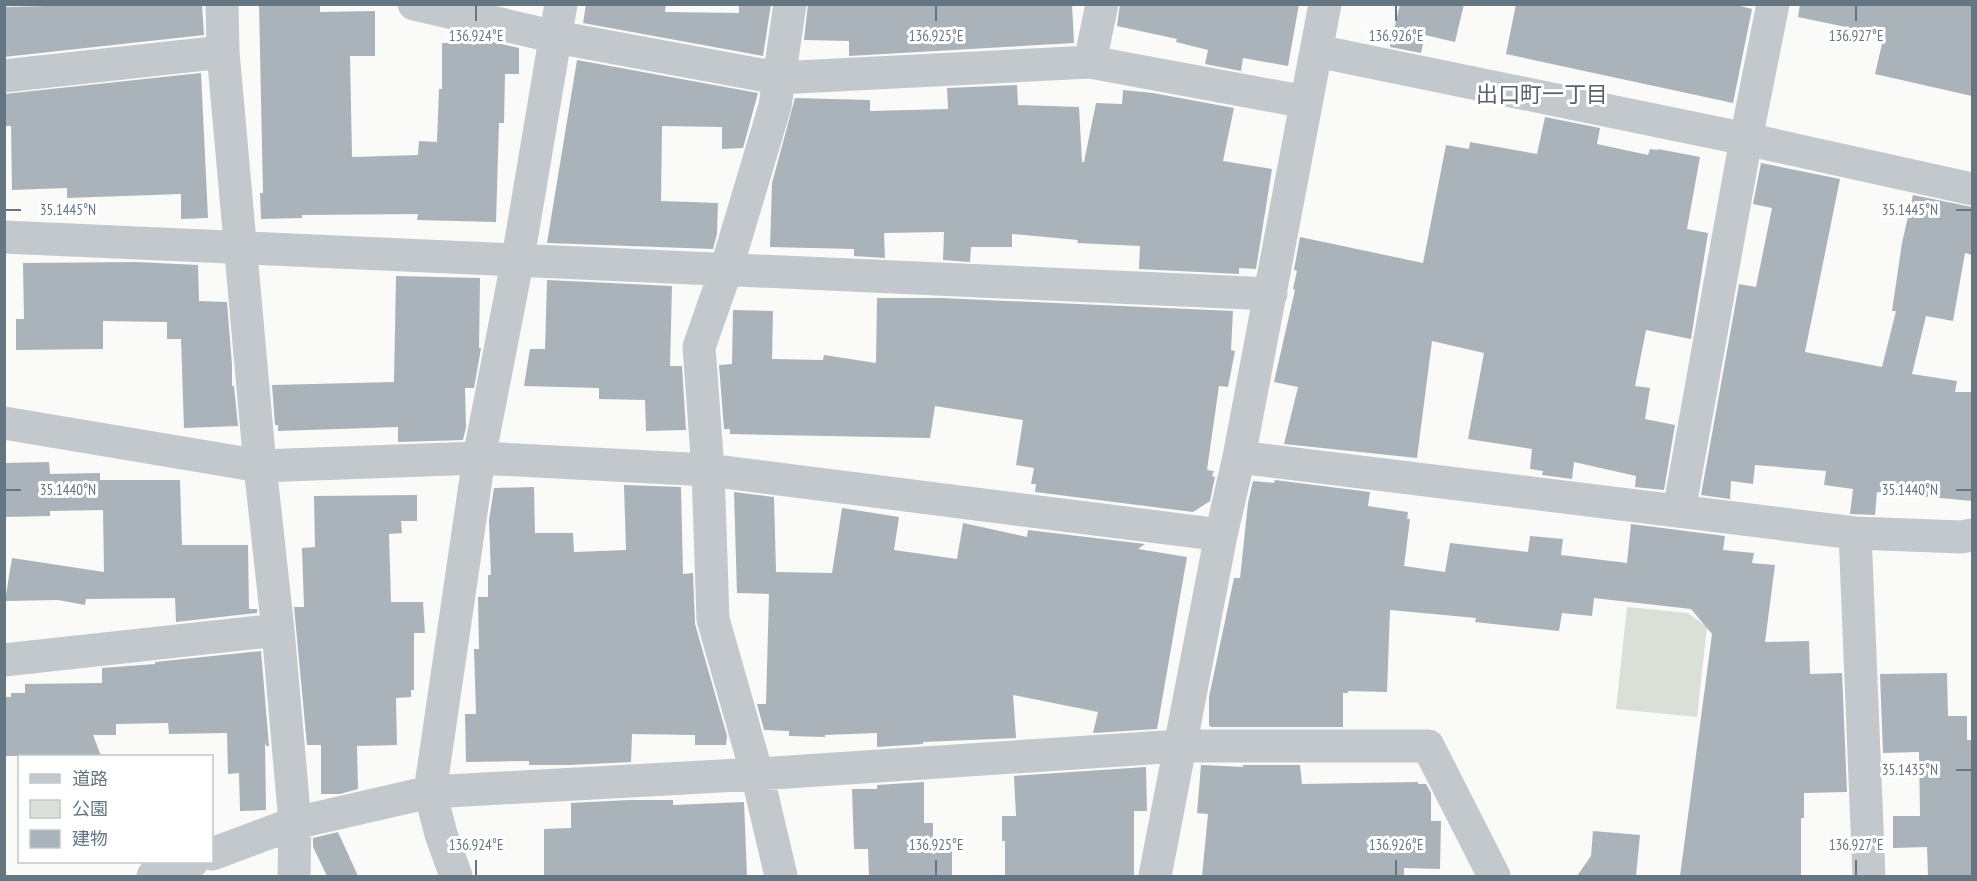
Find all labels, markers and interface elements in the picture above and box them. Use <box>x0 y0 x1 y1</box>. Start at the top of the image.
text: 136.924°E <box>449 26 503 45</box>
text: 136.925°E <box>909 26 963 45</box>
text: 136.926°E <box>1369 26 1423 45</box>
text: 136.927°E <box>1829 26 1883 45</box>
district label: 出口町一丁目 <box>1476 80 1608 108</box>
text: 35.1445°N <box>40 200 96 219</box>
text: 35.1445°N <box>1882 200 1938 219</box>
text: 35.1440°N <box>40 480 96 499</box>
text: 35.1440°N <box>1882 480 1938 499</box>
legend <box>18 755 213 863</box>
text: 35.1435°N <box>1882 760 1938 779</box>
text: 道路 <box>72 767 108 790</box>
text: 公園 <box>72 797 108 820</box>
text: 建物 <box>72 827 108 850</box>
text: 136.924°E <box>449 835 503 854</box>
text: 136.925°E <box>909 835 963 854</box>
text: 136.926°E <box>1369 835 1423 854</box>
text: 136.927°E <box>1829 835 1883 854</box>

